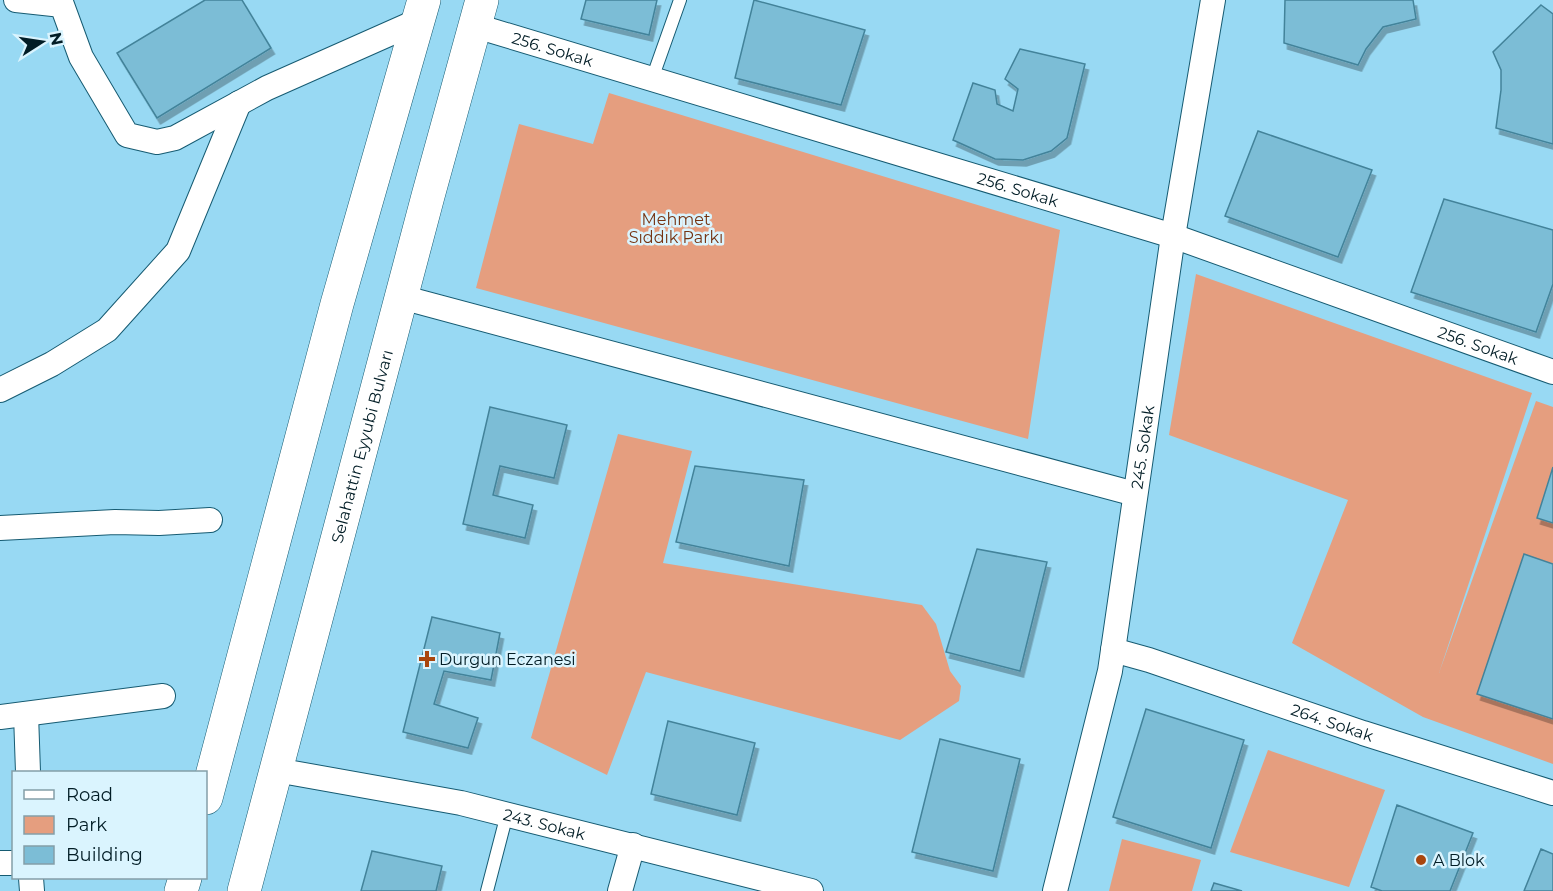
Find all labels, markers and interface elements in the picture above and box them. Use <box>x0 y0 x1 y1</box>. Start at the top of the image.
north arrow <box>12 12 72 72</box>
street label: 256. Sokak <box>510 28 596 70</box>
text: N <box>46 31 67 47</box>
street label: 256. Sokak <box>975 168 1061 211</box>
park label: Mehmet Sıddık Parkı <box>629 210 723 247</box>
street label: 256. Sokak <box>1435 322 1521 368</box>
street label: Selahattin Eyyubi Bulvarı <box>327 347 396 545</box>
street label: 245. Sokak <box>1127 404 1158 490</box>
place label: Durgun Eczanesi <box>439 650 576 669</box>
marker: Durgun Eczanesi <box>420 652 434 666</box>
street label: 264. Sokak <box>1289 700 1376 745</box>
legend <box>12 771 207 879</box>
text: Road <box>66 784 113 806</box>
street label: 243. Sokak <box>501 805 588 844</box>
text: Park <box>66 814 107 836</box>
text: Building <box>66 844 143 866</box>
place label: A Blok <box>1433 851 1485 870</box>
marker: A Blok <box>1414 853 1428 867</box>

